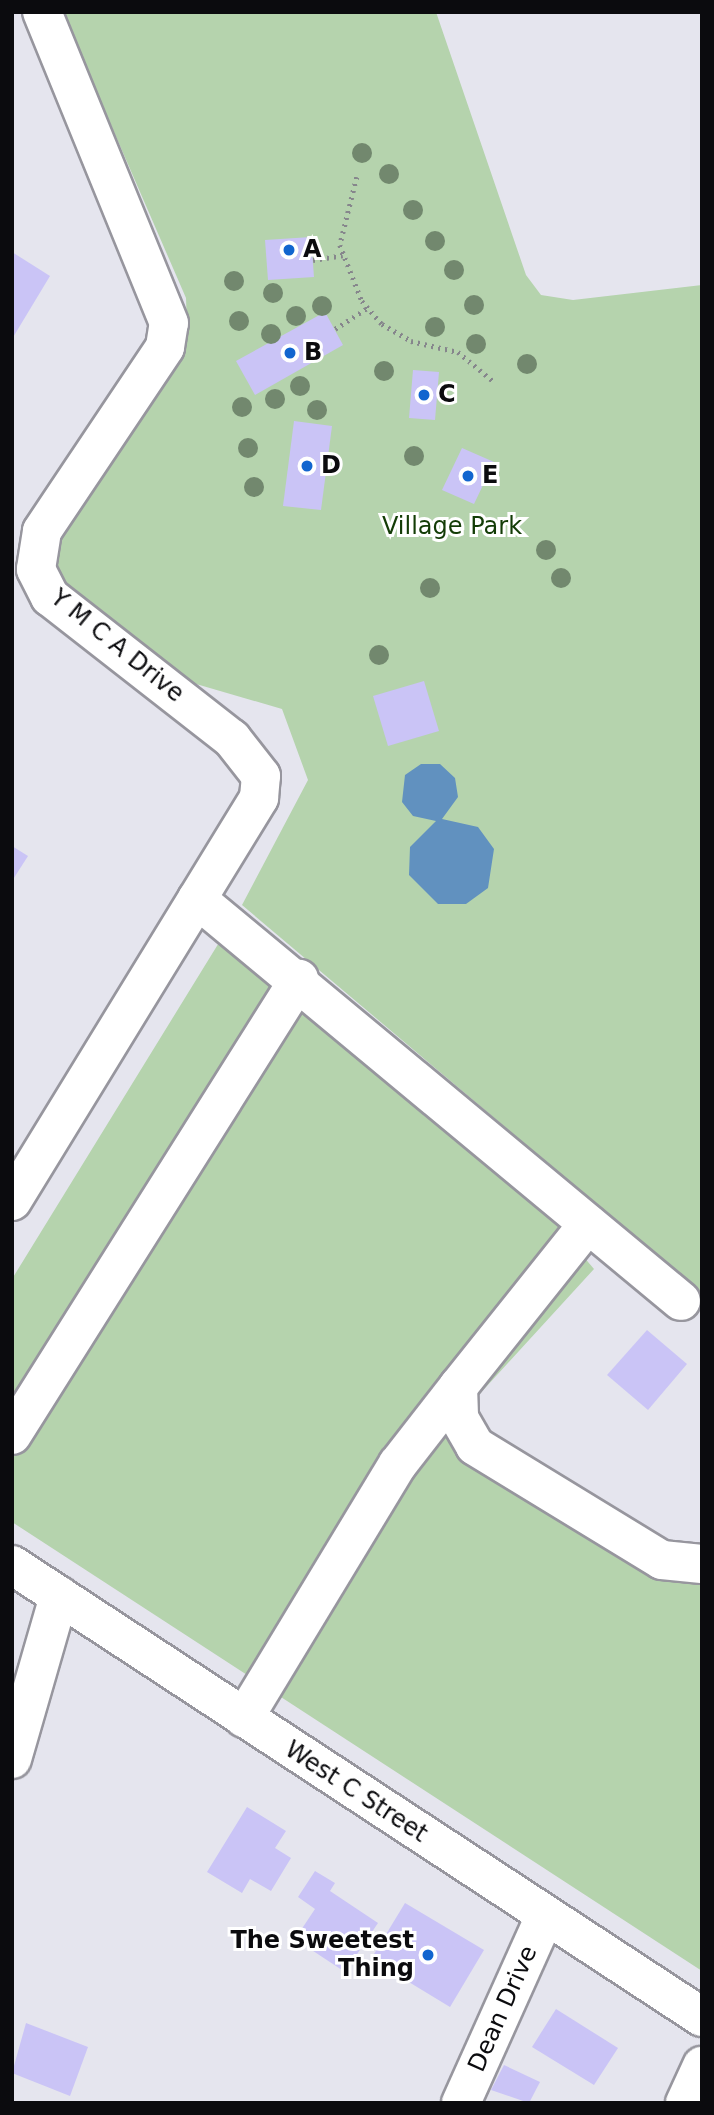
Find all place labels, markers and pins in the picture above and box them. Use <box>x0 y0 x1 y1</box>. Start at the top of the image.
place label: A <box>303 236 322 264</box>
marker: A <box>281 242 297 258</box>
place label: B <box>304 339 322 367</box>
marker: B <box>282 345 298 361</box>
place label: C <box>438 381 456 409</box>
marker: C <box>416 387 432 403</box>
place label: D <box>321 452 341 480</box>
marker: D <box>299 458 315 474</box>
place label: E <box>482 462 498 490</box>
marker: E <box>460 468 476 484</box>
place label: The Sweetest Thing <box>230 1927 414 1983</box>
marker: The Sweetest Thing <box>420 1947 436 1963</box>

